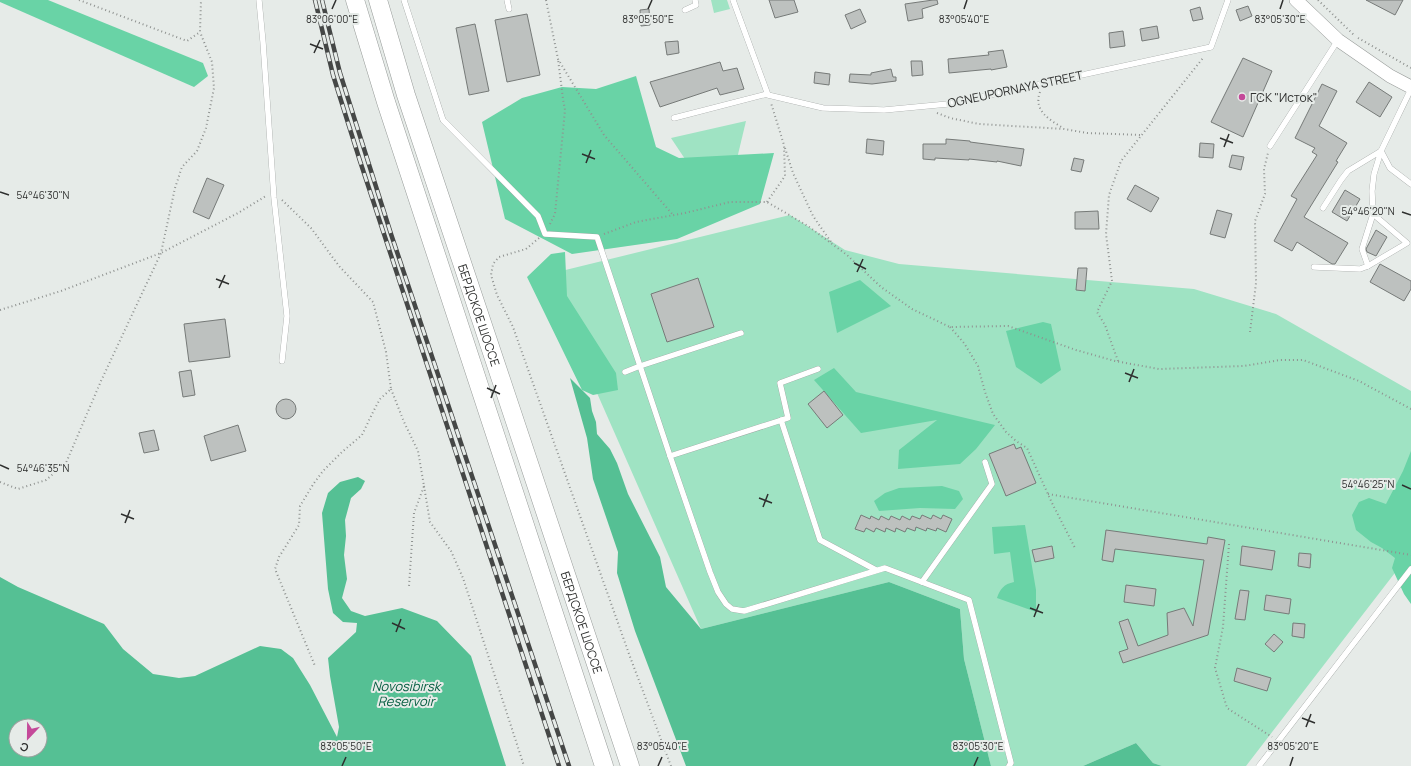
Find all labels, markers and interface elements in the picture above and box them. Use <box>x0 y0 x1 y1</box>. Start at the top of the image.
text: 83°06'00"E <box>306 12 358 26</box>
text: 83°05'50"E <box>622 12 674 26</box>
text: 83°05'40"E <box>939 12 989 26</box>
text: 83°05'30"E <box>1254 12 1306 26</box>
street label: OGNEUPORNAYA STREET <box>946 66 1085 112</box>
place label: ГСК "Исток" <box>1250 89 1317 106</box>
marker: ГСК "Исток" <box>1237 92 1247 102</box>
text: 54°46'30"N <box>17 188 70 202</box>
text: 54°46'20"N <box>1342 204 1395 218</box>
street label: БЕРДСКОЕ ШОССЕ <box>454 262 504 369</box>
text: 54°46'35"N <box>17 461 69 475</box>
text: 54°46'25"N <box>1342 477 1394 491</box>
street label: БЕРДСКОЕ ШОССЕ <box>557 569 607 676</box>
water label: Novosibirsk Reservoir <box>372 677 443 710</box>
north arrow <box>8 718 48 758</box>
text: С <box>17 739 31 756</box>
text: 83°05'50"E <box>320 739 372 753</box>
text: 83°05'40"E <box>637 739 687 753</box>
text: 83°05'30"E <box>952 739 1004 753</box>
text: 83°05'20"E <box>1267 739 1319 753</box>

